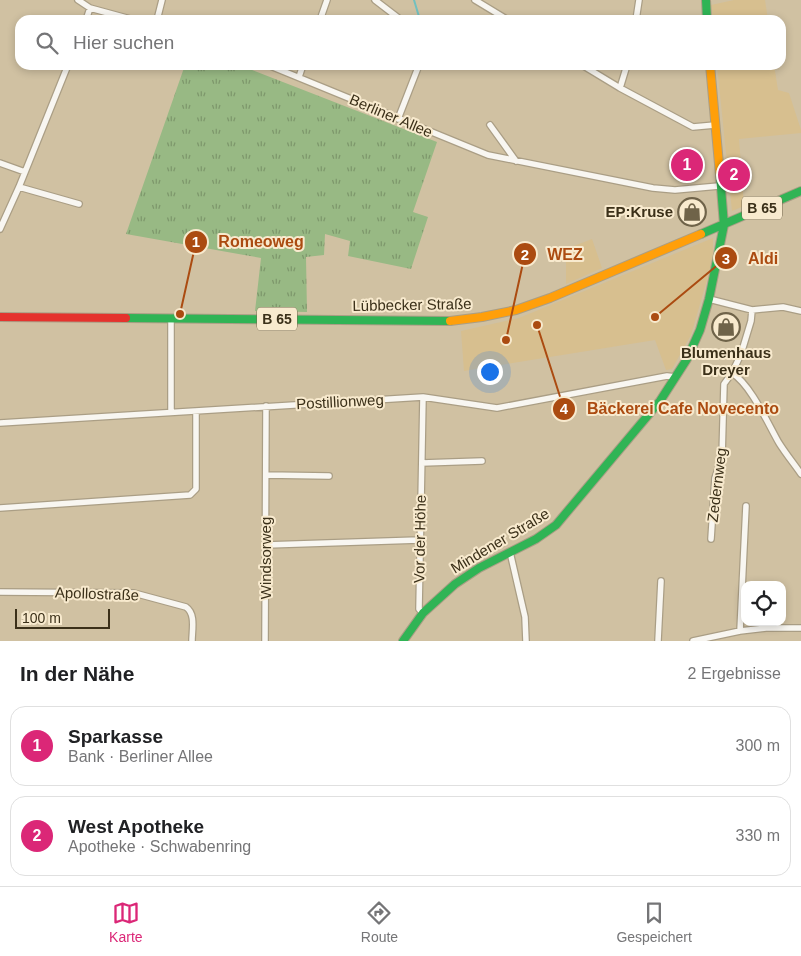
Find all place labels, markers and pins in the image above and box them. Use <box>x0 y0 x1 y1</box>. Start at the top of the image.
pin: 1 <box>671 146 703 184</box>
pin: 2 <box>718 156 750 194</box>
shop icon: EP:Kruse <box>677 197 707 227</box>
place label: EP:Kruse <box>605 203 673 220</box>
callout: Romeoweg <box>183 226 314 257</box>
callout: WEZ <box>512 239 593 270</box>
callout: Aldi <box>713 243 788 274</box>
shop icon: Blumenhaus Dreyer <box>711 312 741 342</box>
place label: Blumenhaus Dreyer <box>681 344 771 378</box>
callout: Bäckerei Cafe Novecento <box>552 393 789 424</box>

